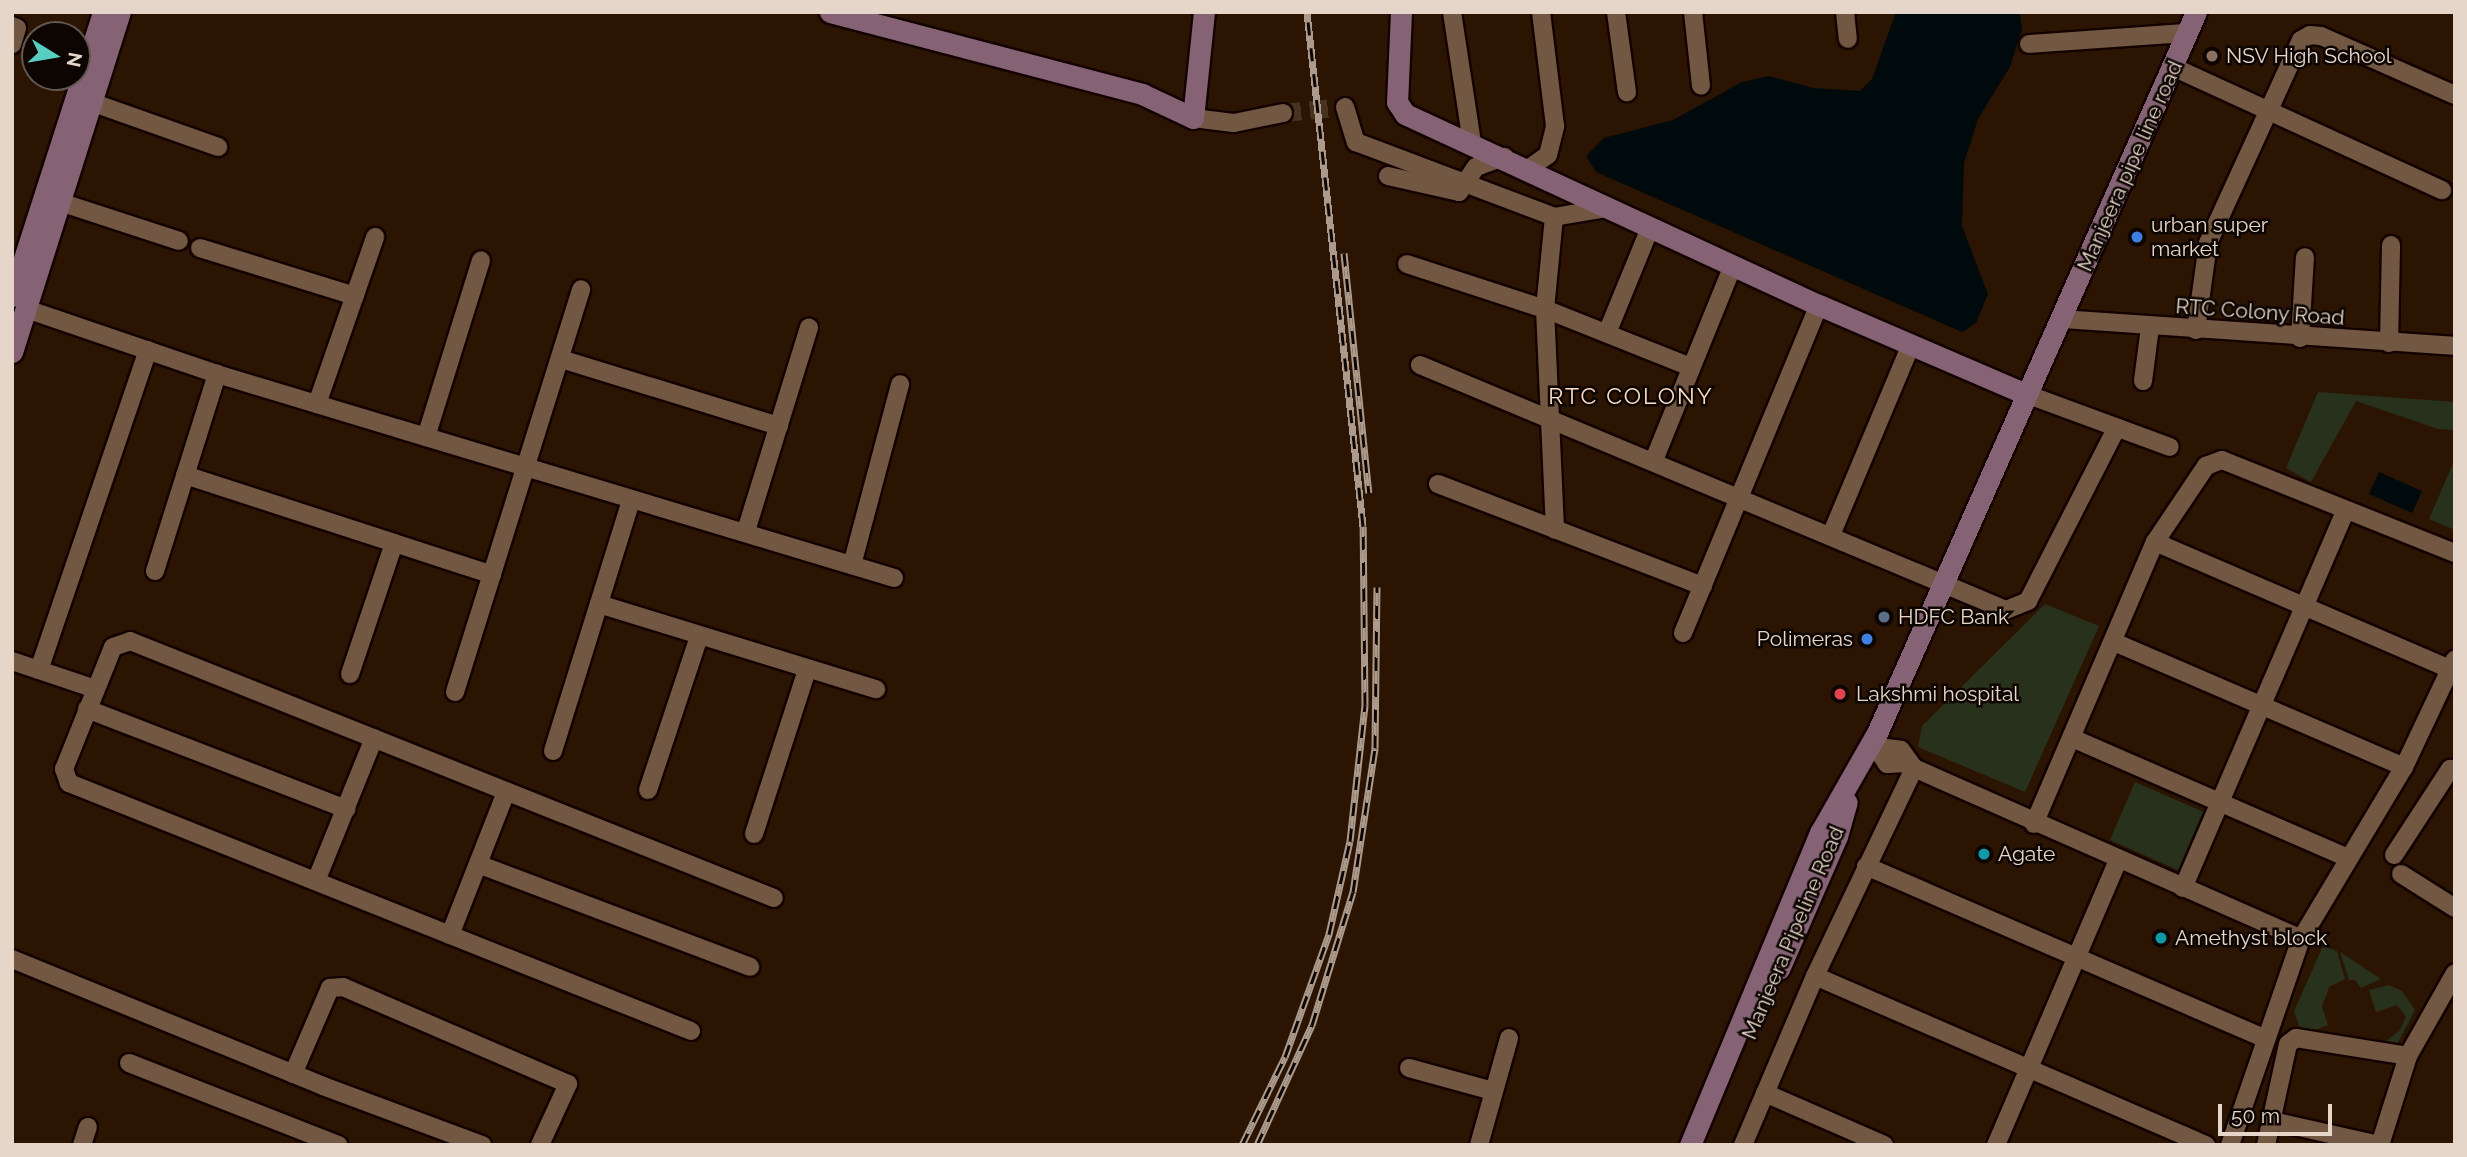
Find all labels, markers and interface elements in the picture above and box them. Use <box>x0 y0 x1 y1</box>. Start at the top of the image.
north arrow <box>21 21 91 91</box>
place label: NSV High School <box>2226 43 2392 69</box>
marker: NSV High School <box>2204 48 2220 64</box>
text: N <box>62 50 87 69</box>
street label: Manjeera pipe line road <box>2072 57 2188 275</box>
place label: urban super market <box>2151 212 2268 262</box>
marker: urban super market <box>2129 229 2145 245</box>
street label: RTC Colony Road <box>2174 294 2346 330</box>
district label: RTC COLONY <box>1549 382 1713 410</box>
place label: HDFC Bank <box>1898 604 2009 630</box>
marker: HDFC Bank <box>1876 609 1892 625</box>
place label: Polimeras <box>1757 626 1853 652</box>
marker: Polimeras <box>1859 631 1875 647</box>
place label: Lakshmi hospital <box>1856 681 2019 707</box>
marker: Lakshmi hospital <box>1830 684 1850 704</box>
street label: Manjeera Pipeline Road <box>1737 823 1849 1043</box>
place label: Agate <box>1998 841 2055 867</box>
marker: Agate <box>1976 846 1992 862</box>
place label: Amethyst block <box>2175 925 2327 951</box>
marker: Amethyst block <box>2153 930 2169 946</box>
scale bar <box>2222 1090 2336 1134</box>
text: 50 m <box>2231 1103 2280 1128</box>

